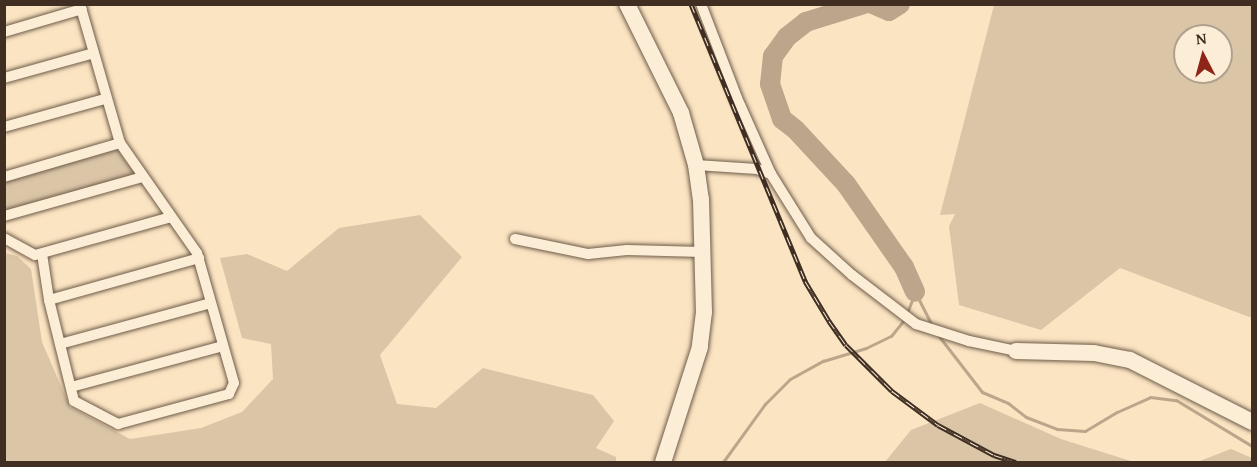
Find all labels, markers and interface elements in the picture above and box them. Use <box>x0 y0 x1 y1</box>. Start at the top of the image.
north arrow <box>1173 24 1233 84</box>
text: N <box>1195 26 1208 51</box>

